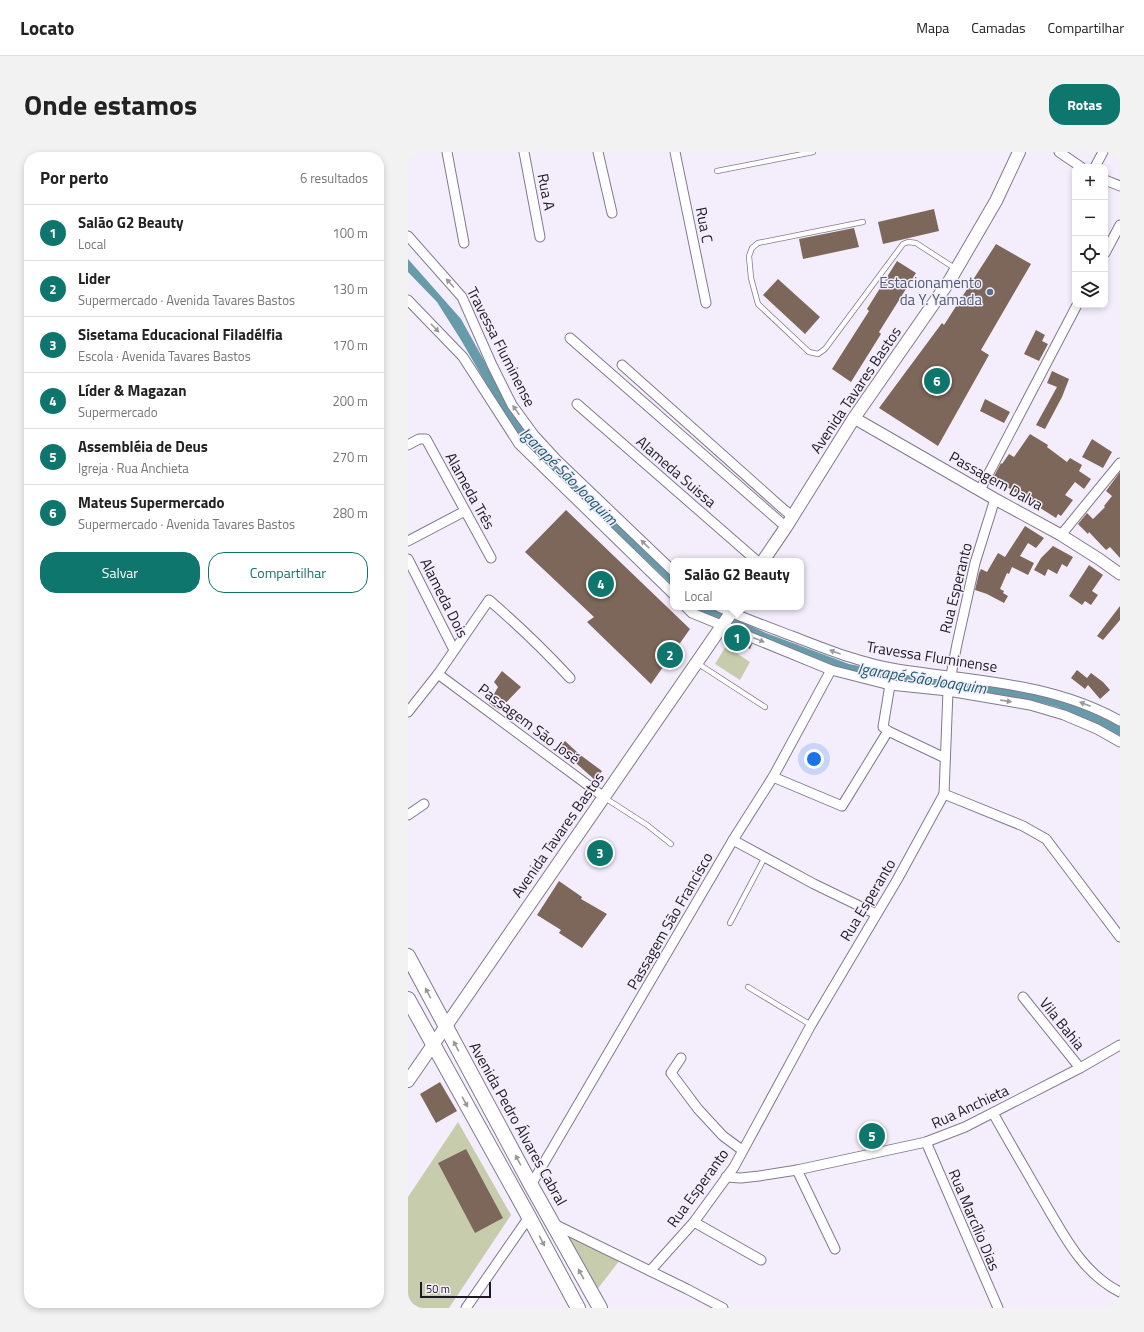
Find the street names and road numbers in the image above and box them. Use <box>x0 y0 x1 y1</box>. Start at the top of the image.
street label: Rua A <box>532 172 561 212</box>
street label: Rua C <box>690 205 719 245</box>
street label: Travessa Fluminense <box>461 283 542 411</box>
street label: Avenida Tavares Bastos <box>804 322 907 458</box>
street label: Alameda Suissa <box>631 430 722 513</box>
street label: Passagem Dalva <box>945 445 1048 516</box>
street label: Alameda Três <box>440 448 501 534</box>
street label: Rua Esperanto <box>933 540 978 636</box>
street label: Alameda Dois <box>415 554 474 642</box>
street label: Travessa Fluminense <box>865 635 999 678</box>
street label: Passagem São José <box>473 678 585 770</box>
street label: Avenida Tavares Bastos <box>505 767 610 902</box>
street label: Passagem São Francisco <box>621 848 718 994</box>
street label: Rua Esperanto <box>834 854 901 945</box>
street label: Vila Bahia <box>1034 992 1091 1055</box>
street label: Avenida Pedro Álvares Cabral <box>464 1038 573 1210</box>
street label: Rua Anchieta <box>927 1078 1013 1135</box>
street label: Rua Esperanto <box>661 1143 734 1232</box>
street label: Rua Marcílio Dias <box>943 1165 1006 1274</box>

